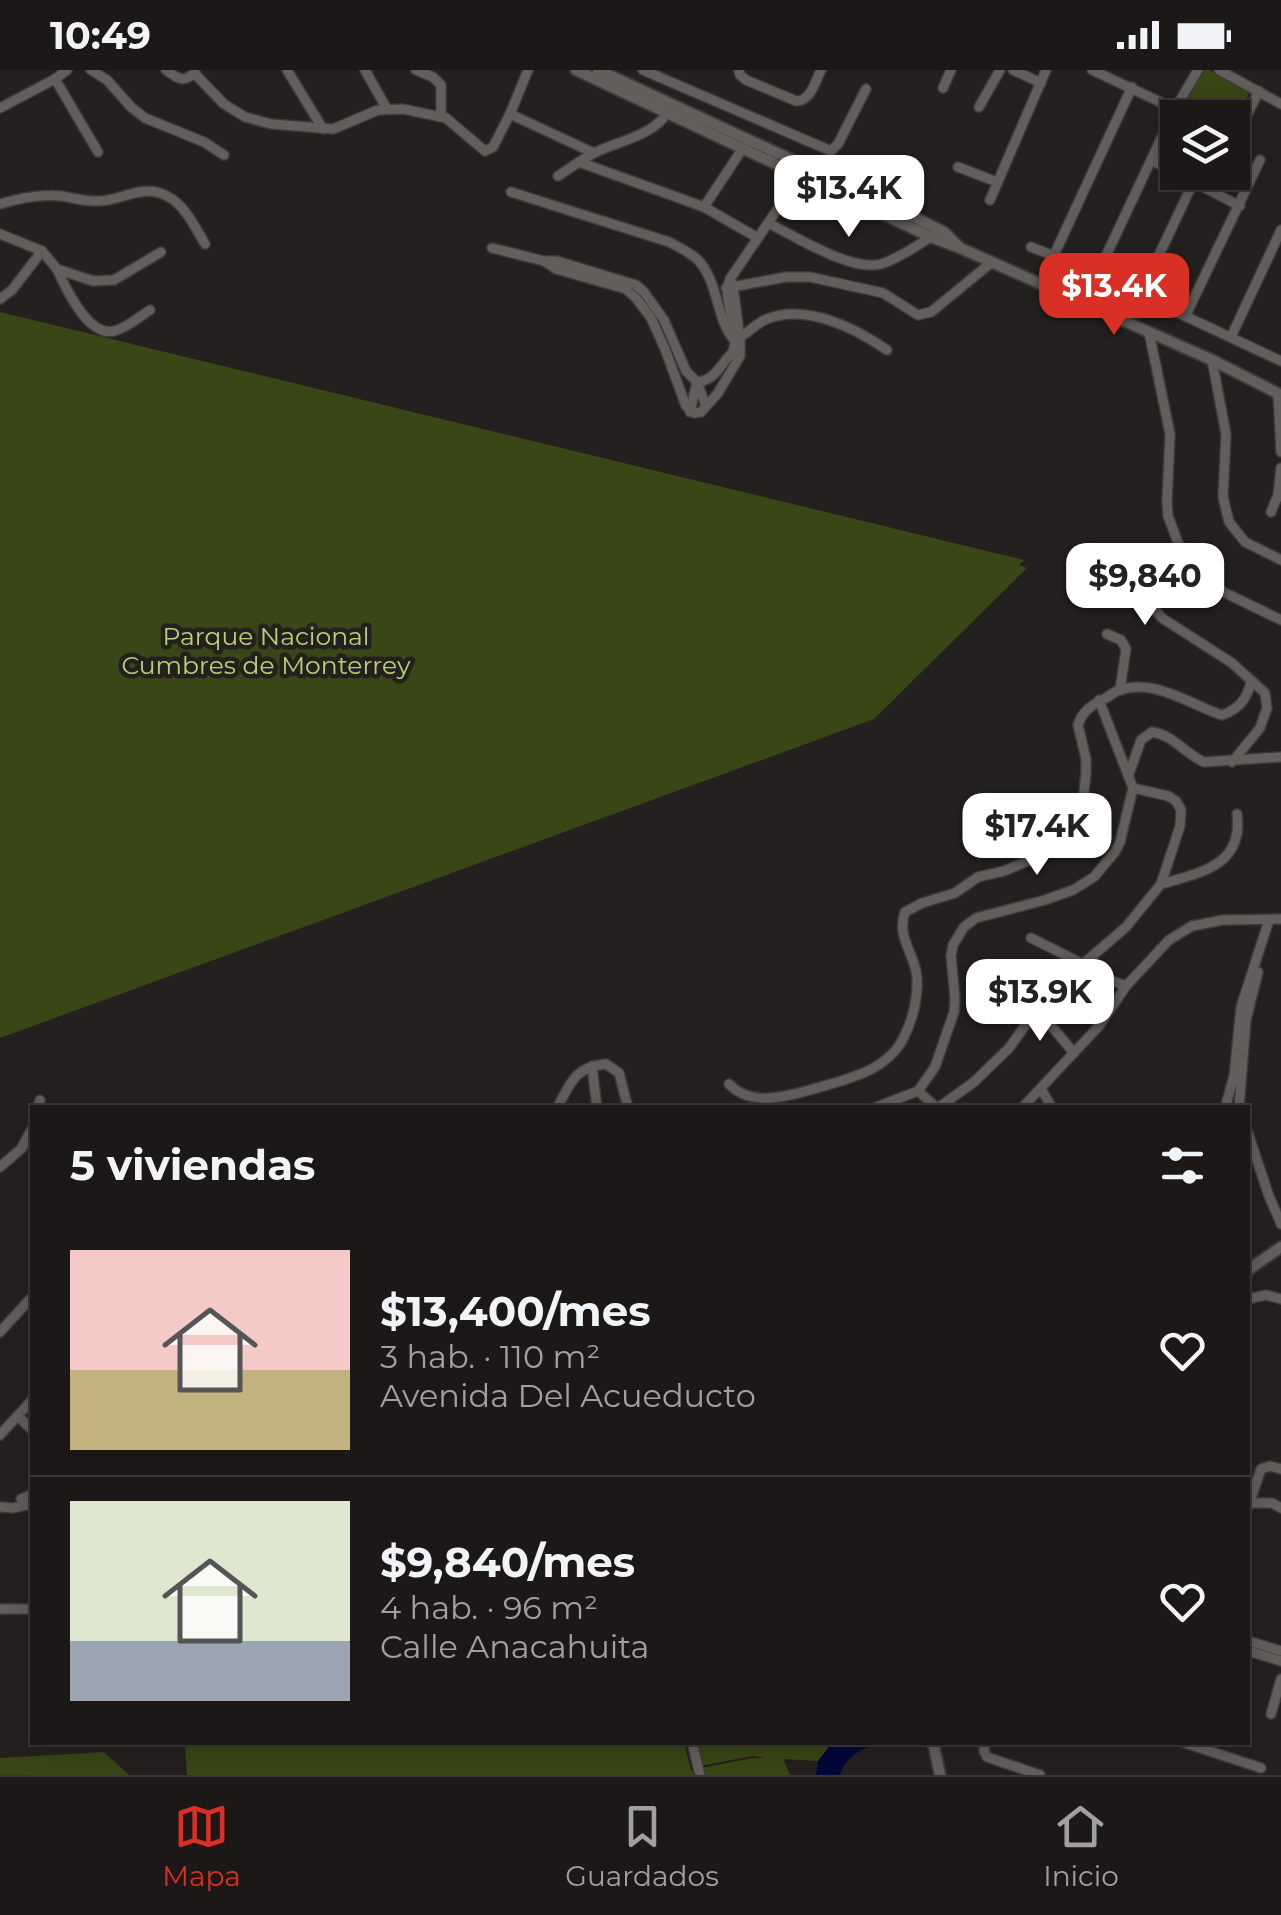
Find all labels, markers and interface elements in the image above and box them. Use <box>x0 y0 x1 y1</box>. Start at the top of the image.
text: 10:49 <box>50 12 151 59</box>
map controls <box>1160 100 1250 190</box>
button: layers <box>1160 100 1250 190</box>
pin: $13.4K <box>768 155 930 240</box>
text: $13.4K <box>796 168 902 207</box>
pin: $13.4K <box>1033 253 1195 338</box>
text: $13.4K <box>1061 266 1167 305</box>
pin: $9,840 <box>1064 543 1226 628</box>
text: $9,840 <box>1088 556 1202 595</box>
park label: Parque Nacional Cumbres de Monterrey <box>122 621 411 680</box>
pin: $17.4K <box>956 793 1118 878</box>
text: $17.4K <box>984 806 1090 845</box>
pin: $13.9K <box>959 959 1121 1044</box>
text: $13.9K <box>988 972 1092 1011</box>
icon: filters <box>1155 1138 1210 1193</box>
text: 5 viviendas <box>70 1139 315 1191</box>
text: $13,400/mes <box>380 1285 651 1337</box>
icon: home <box>150 1290 270 1410</box>
icon: heart <box>1155 1323 1210 1378</box>
text: 3 hab. · 110 m² <box>380 1337 600 1376</box>
text: Avenida Del Acueducto <box>380 1376 756 1415</box>
text: $9,840/mes <box>380 1536 635 1588</box>
icon: home <box>150 1541 270 1661</box>
icon: heart <box>1155 1574 1210 1629</box>
text: 4 hab. · 96 m² <box>380 1588 598 1627</box>
text: Calle Anacahuita <box>380 1627 649 1666</box>
tab: Mapa <box>162 1799 241 1893</box>
tab: Guardados <box>565 1799 719 1893</box>
tab: Inicio <box>1043 1799 1119 1893</box>

